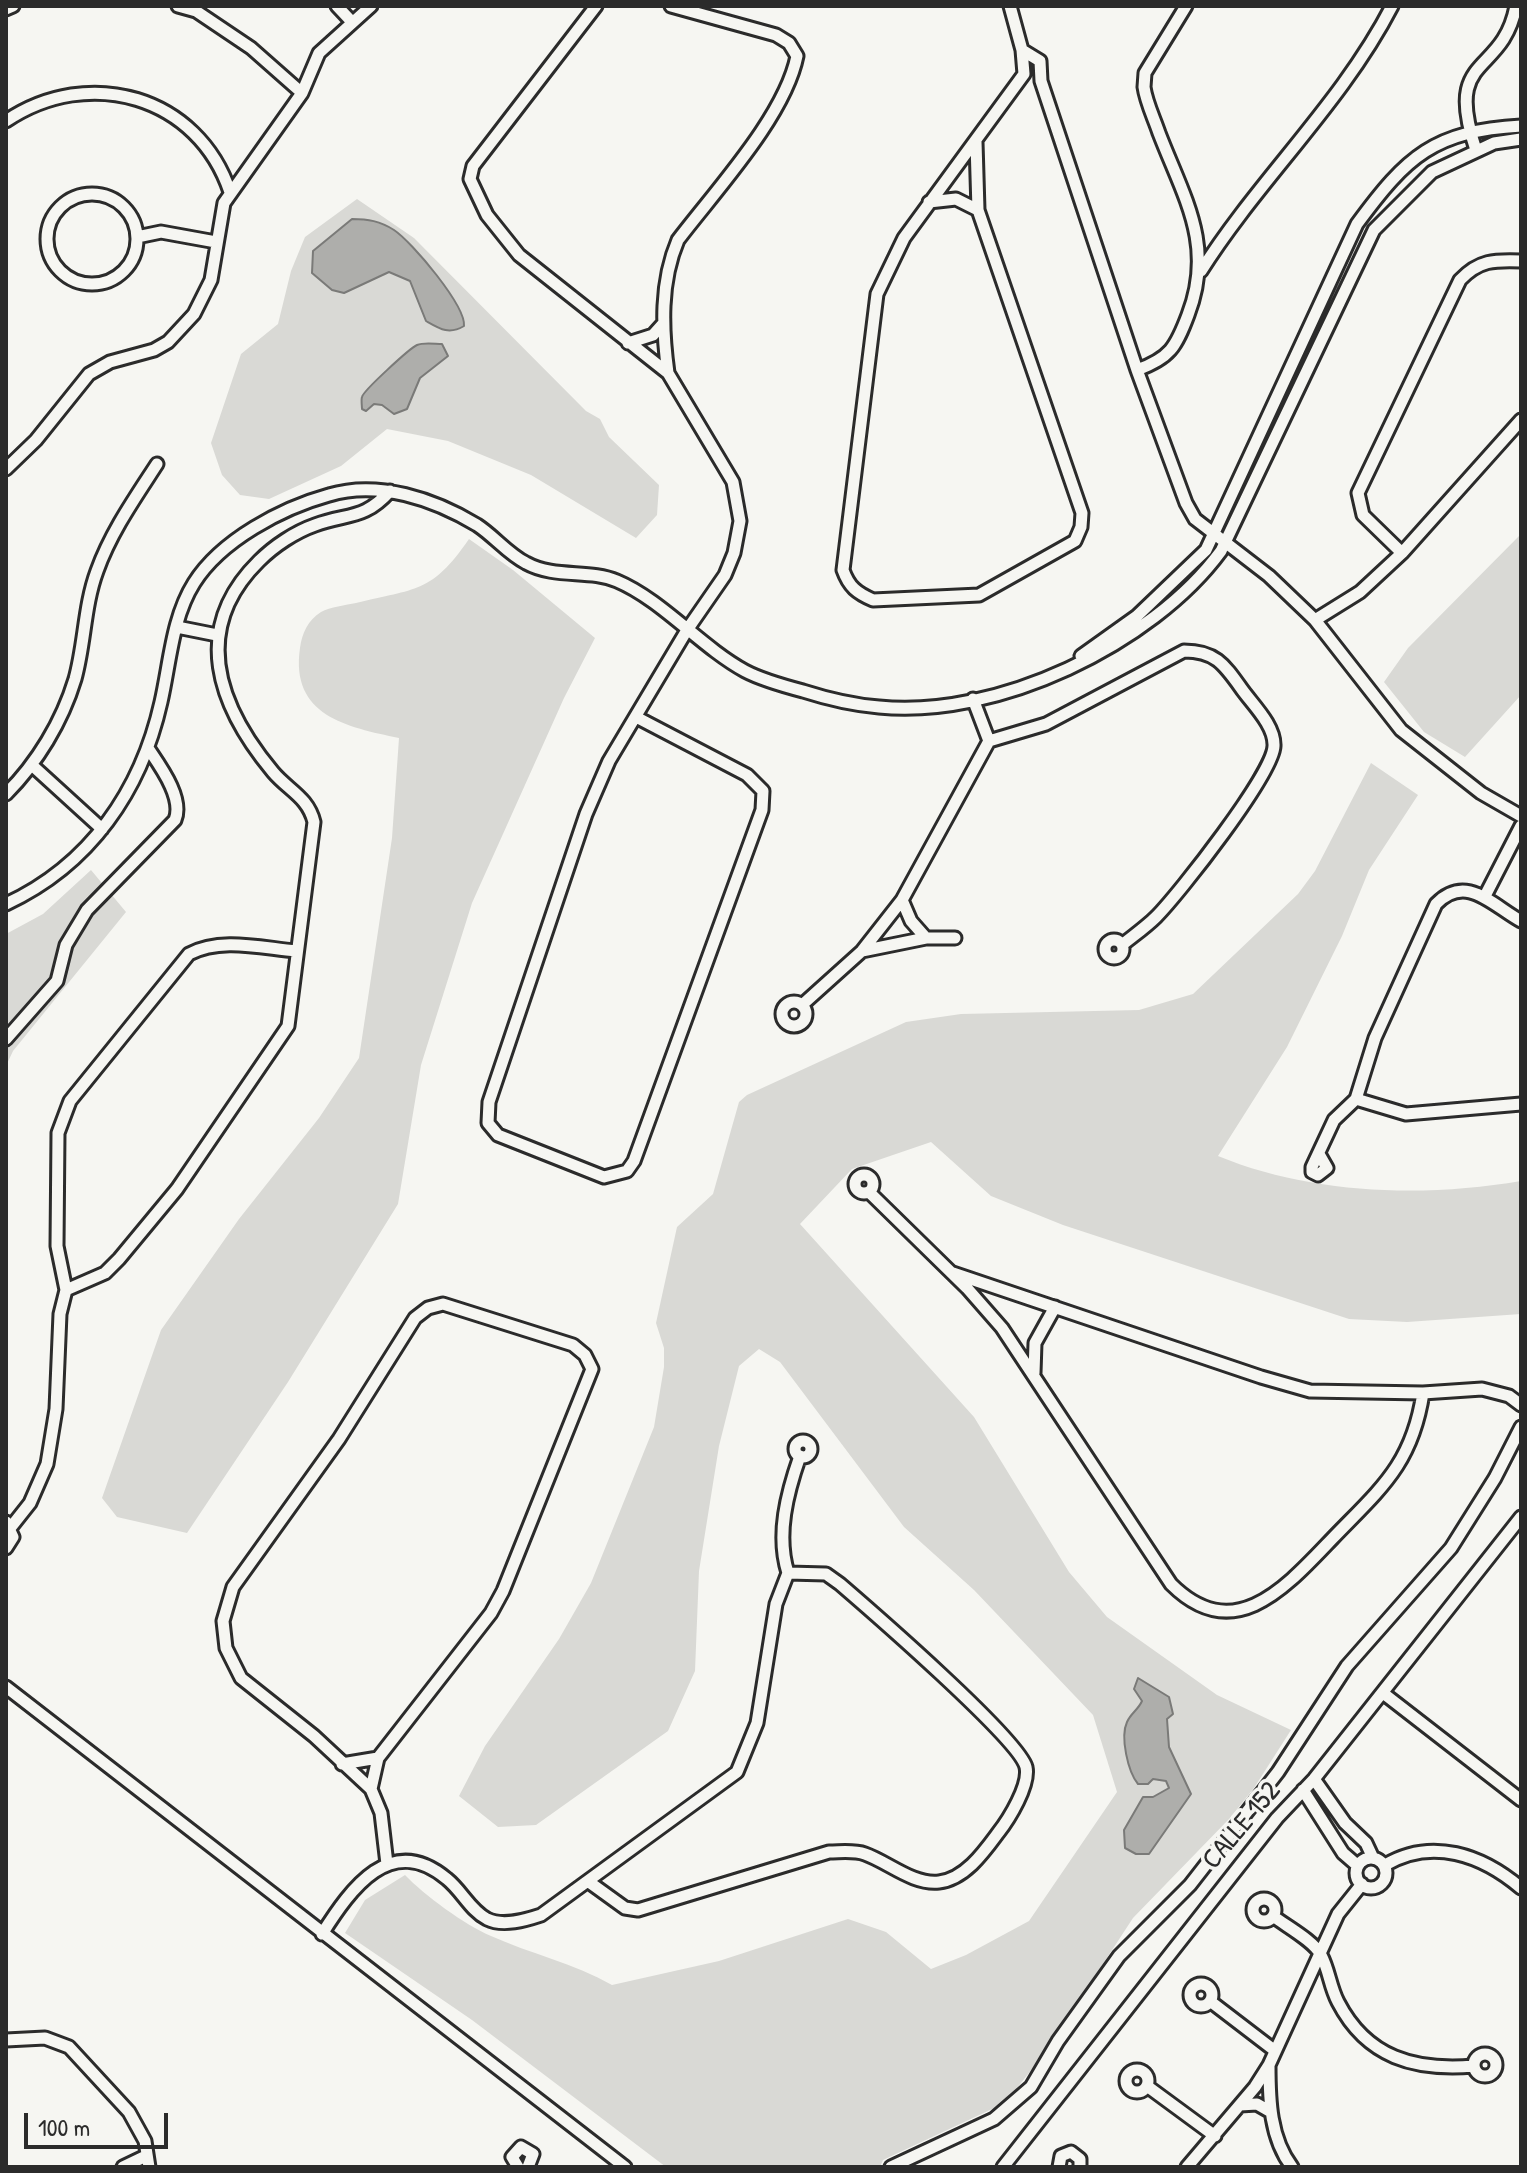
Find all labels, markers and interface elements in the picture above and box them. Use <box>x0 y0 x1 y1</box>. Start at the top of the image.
street label: CALLE 152 <box>1196 1775 1288 1877</box>
scale bar <box>28 2097 172 2147</box>
text: 100 m <box>38 2111 90 2143</box>

